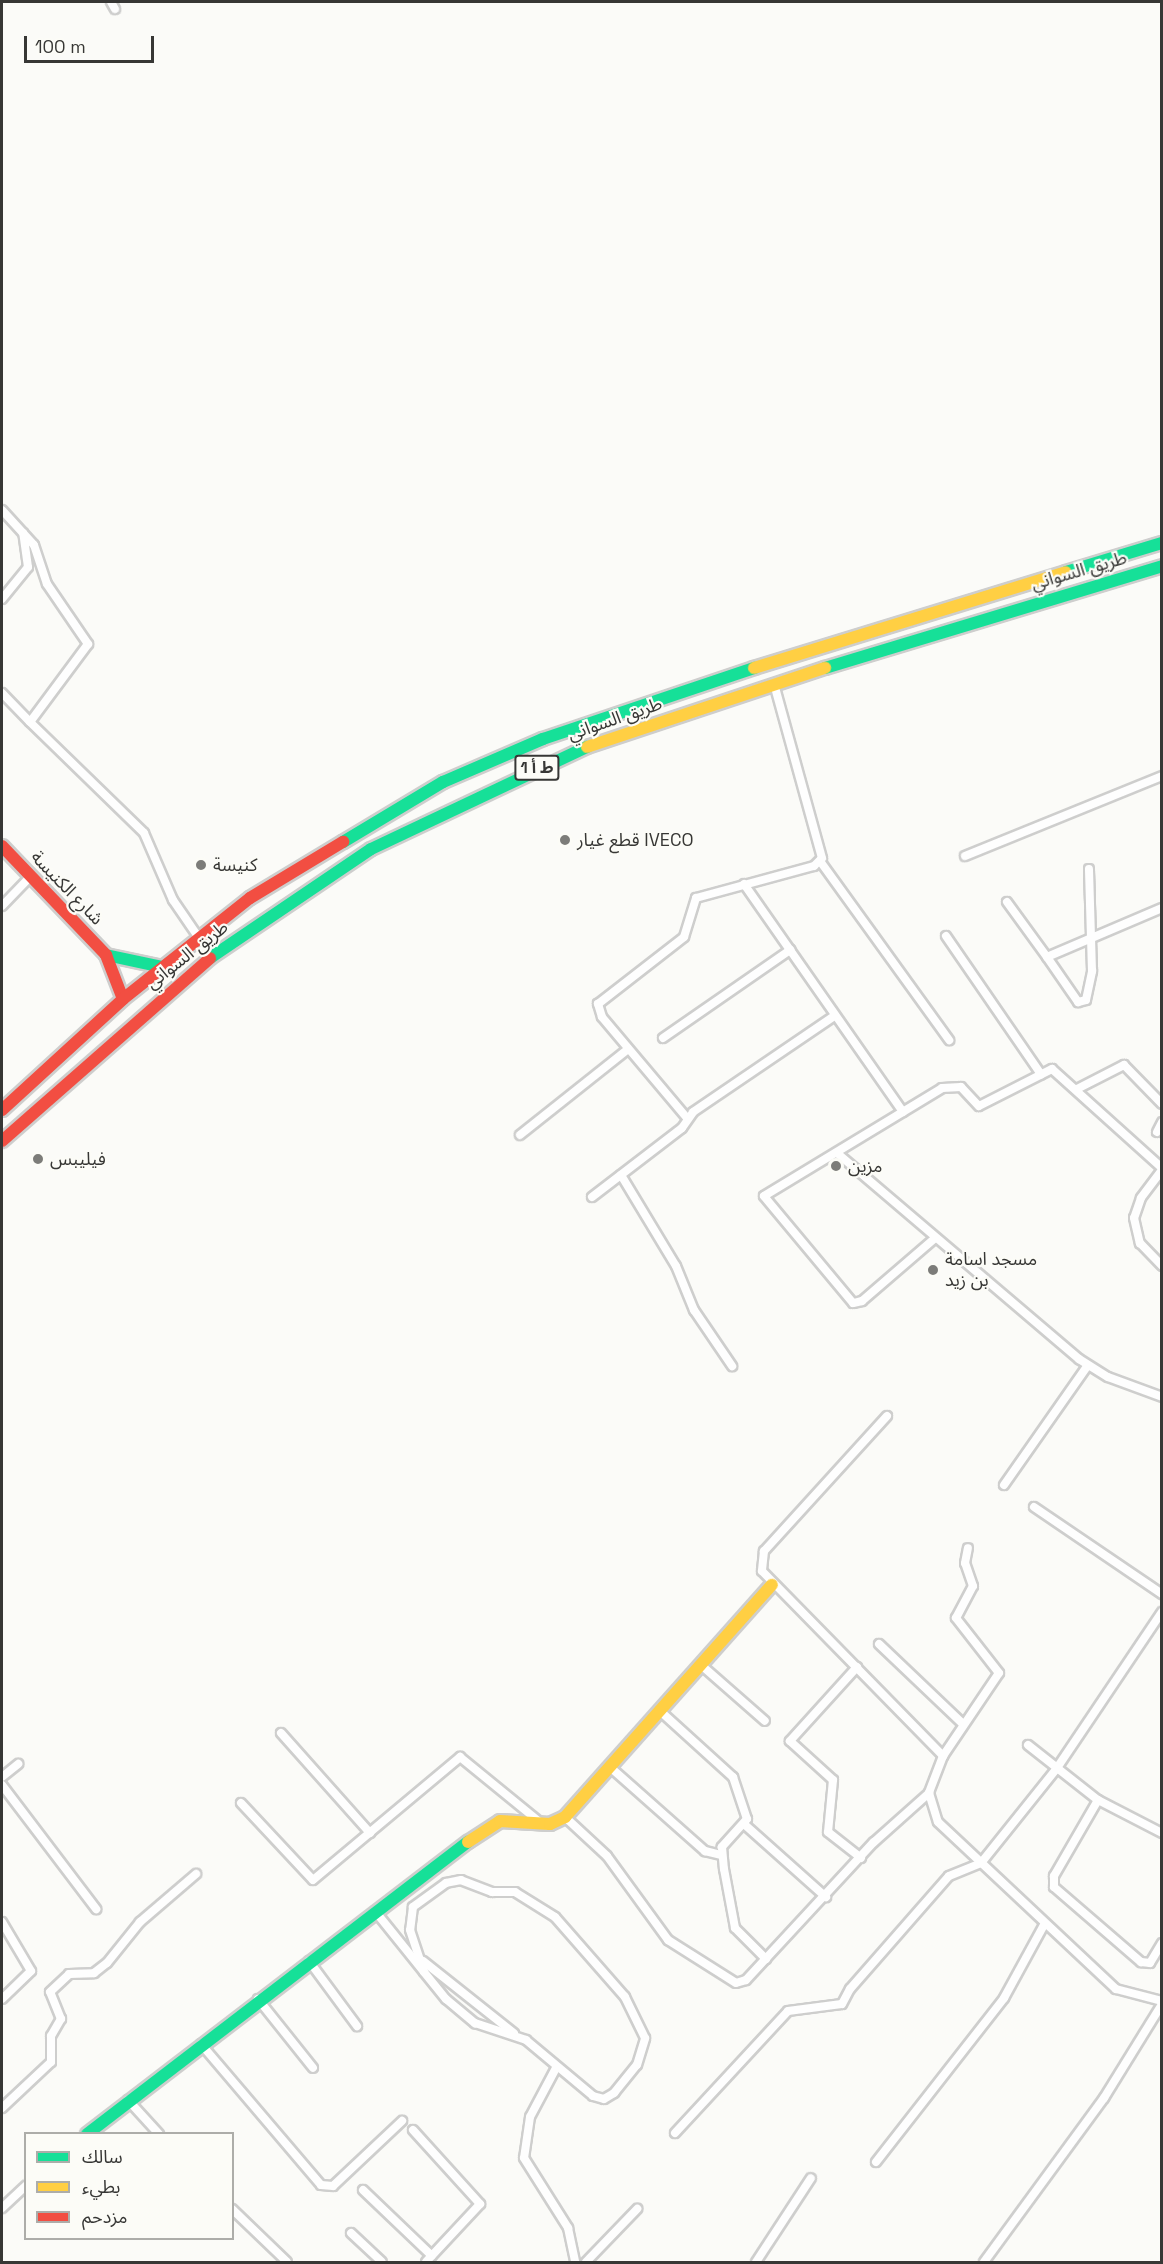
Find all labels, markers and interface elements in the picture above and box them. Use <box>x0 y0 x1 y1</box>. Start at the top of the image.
scale bar <box>27 24 158 62</box>
text: 100 m <box>35 35 86 58</box>
street label: طريق السواني <box>1029 547 1129 595</box>
street label: طريق السواني <box>565 693 665 745</box>
road number: ط أ 1 <box>513 755 561 781</box>
place label: قطع غيار IVECO <box>577 829 694 851</box>
marker: قطع غيار IVECO <box>558 833 572 847</box>
street label: شارع الكنيسة <box>26 846 108 930</box>
place label: كنيسة <box>213 854 257 876</box>
marker: كنيسة <box>194 858 208 872</box>
street label: طريق السواني <box>142 916 232 994</box>
place label: فيليبس <box>50 1148 106 1170</box>
marker: فيليبس <box>31 1152 45 1166</box>
place label: مزين <box>848 1155 883 1177</box>
marker: مزين <box>829 1159 843 1173</box>
place label: مسجد اسامة بن زيد <box>945 1249 1037 1292</box>
marker: مسجد اسامة بن زيد <box>926 1263 940 1277</box>
legend <box>24 2132 234 2240</box>
text: سالك <box>82 2145 123 2168</box>
text: بطيء <box>82 2175 120 2198</box>
text: مزدحم <box>82 2205 127 2228</box>

